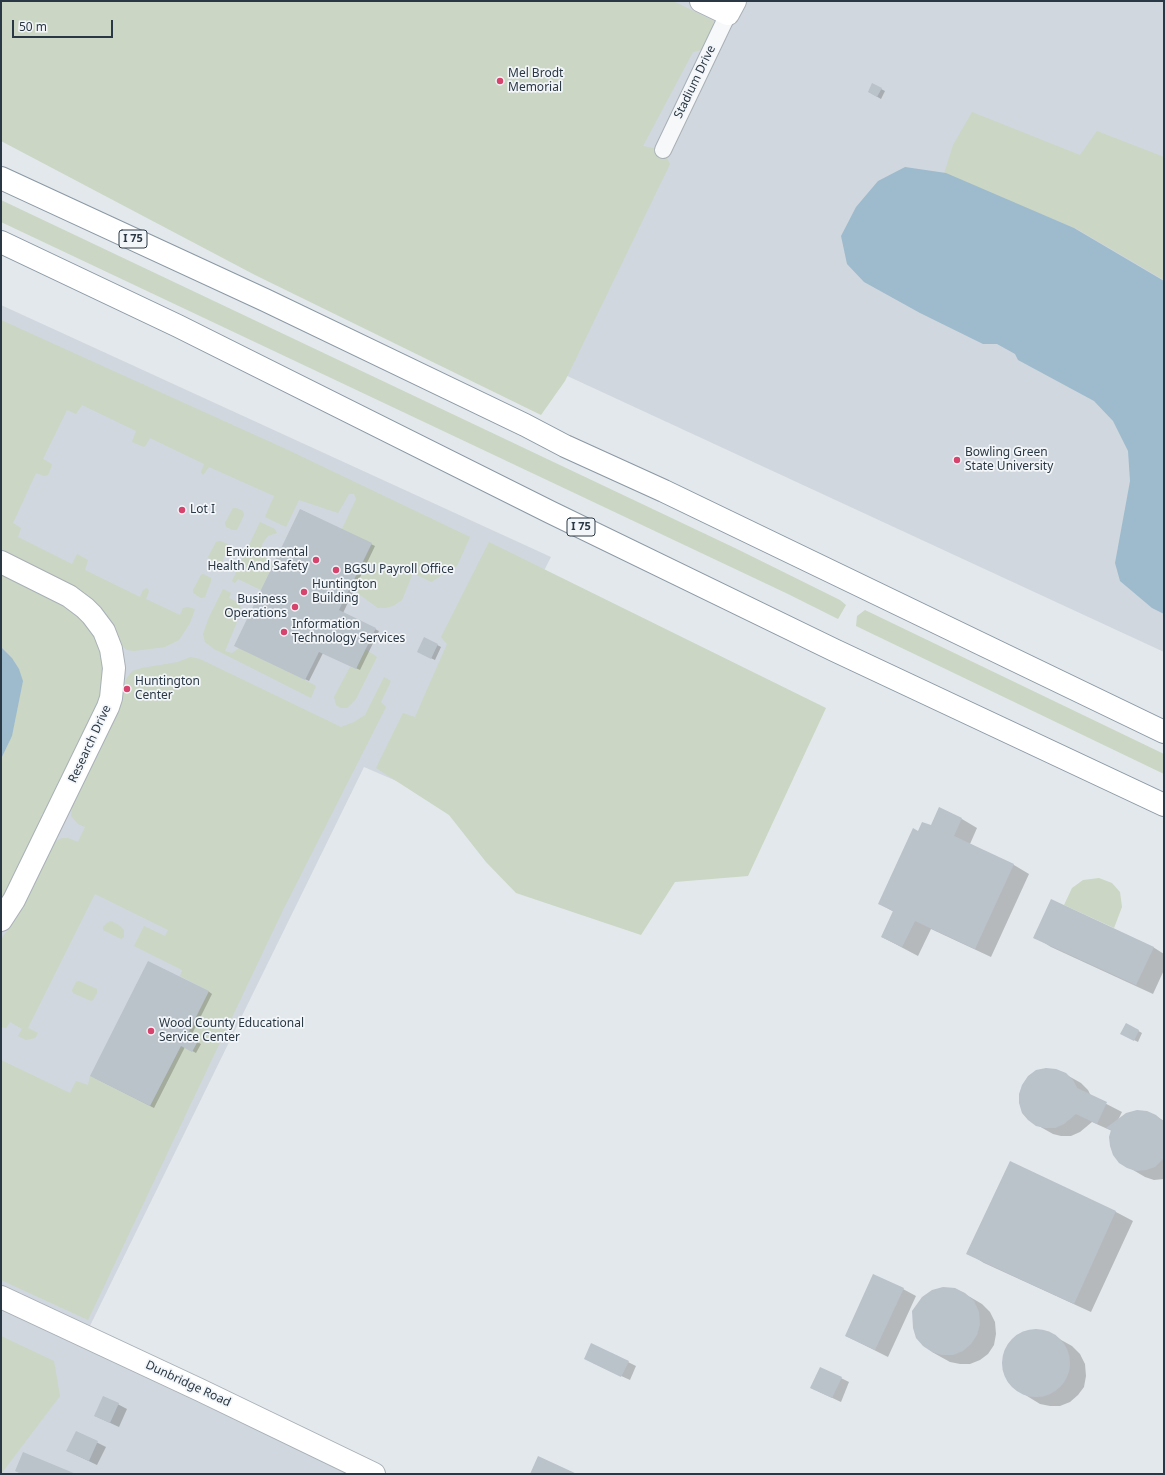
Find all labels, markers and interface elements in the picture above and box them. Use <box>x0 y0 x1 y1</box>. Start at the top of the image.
scale bar <box>14 12 115 38</box>
text: 50 m <box>19 18 47 35</box>
street label: Stadium Drive <box>671 43 719 121</box>
place label: Mel Brodt Memorial <box>508 67 563 95</box>
marker: Mel Brodt Memorial <box>495 76 505 86</box>
road number: I 75 <box>119 230 147 248</box>
place label: Bowling Green State University <box>965 446 1053 474</box>
marker: Bowling Green State University <box>952 455 962 465</box>
place label: Lot I <box>190 503 215 517</box>
marker: Lot I <box>177 505 187 515</box>
road number: I 75 <box>567 518 595 536</box>
place label: Environmental Health And Safety <box>207 546 308 574</box>
marker: Environmental Health And Safety <box>311 555 321 565</box>
place label: BGSU Payroll Office <box>344 563 454 577</box>
marker: BGSU Payroll Office <box>331 565 341 575</box>
place label: Huntington Building <box>312 578 377 606</box>
marker: Huntington Building <box>299 587 309 597</box>
place label: Business Operations <box>224 593 287 621</box>
marker: Business Operations <box>290 602 300 612</box>
place label: Information Technology Services <box>292 618 405 646</box>
marker: Information Technology Services <box>279 627 289 637</box>
place label: Huntington Center <box>135 675 200 703</box>
marker: Huntington Center <box>122 684 132 694</box>
street label: Research Drive <box>66 703 114 785</box>
place label: Wood County Educational Service Center <box>159 1017 304 1045</box>
marker: Wood County Educational Service Center <box>146 1026 156 1036</box>
street label: Dunbridge Road <box>143 1358 233 1410</box>

